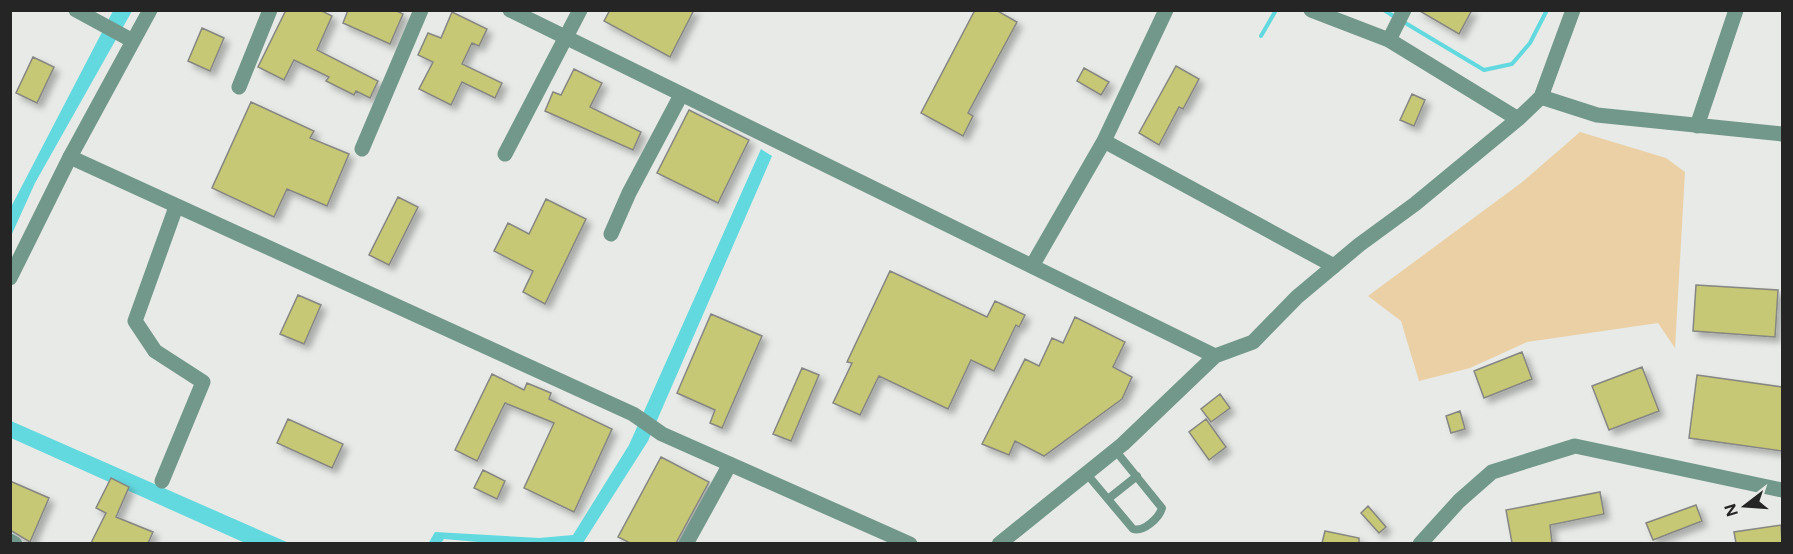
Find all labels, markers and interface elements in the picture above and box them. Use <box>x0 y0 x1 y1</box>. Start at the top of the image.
north arrow <box>1715 476 1775 536</box>
text: N <box>1720 502 1742 519</box>

